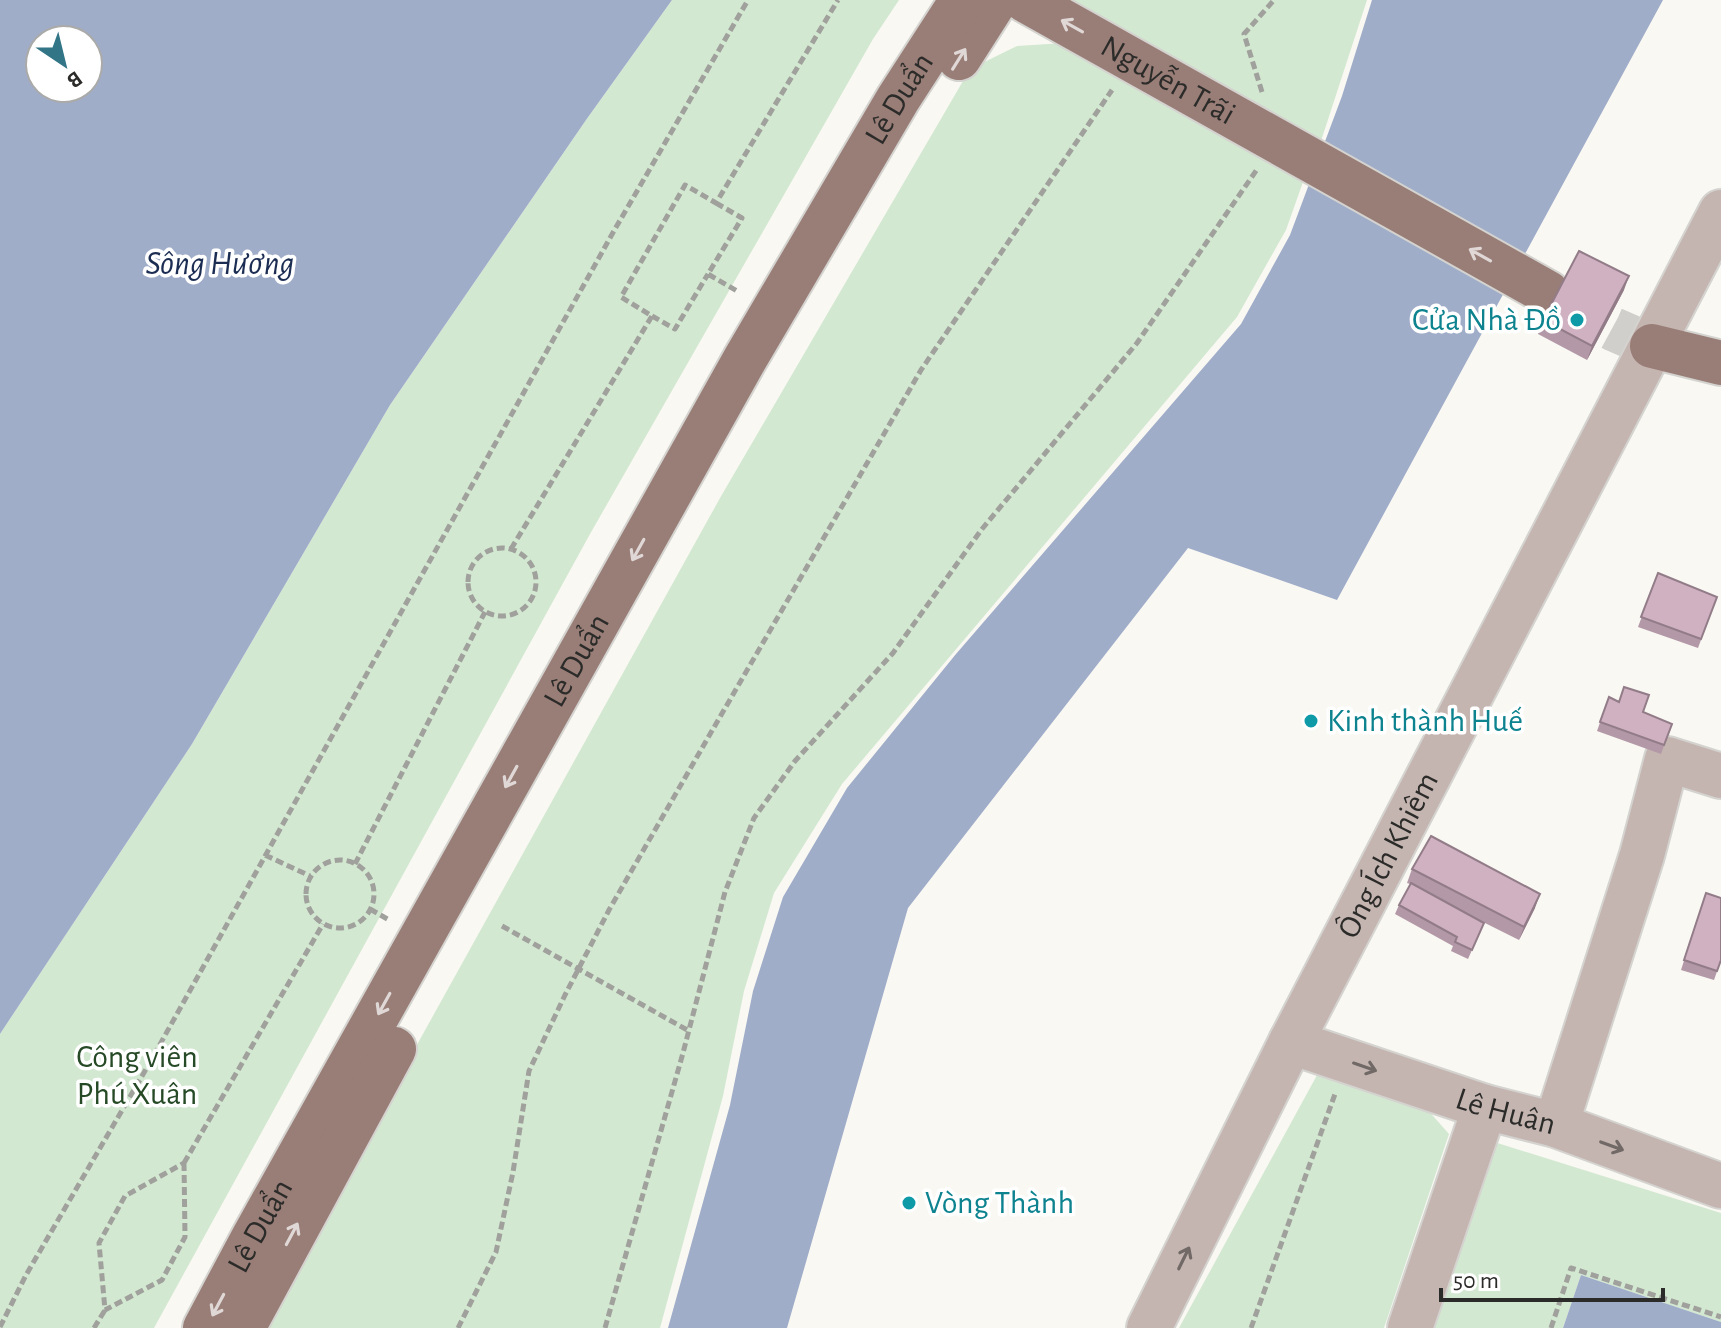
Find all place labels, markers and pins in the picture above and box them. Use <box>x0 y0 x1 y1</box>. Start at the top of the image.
place label: Cửa Nhà Đồ <box>1412 304 1561 336</box>
marker: Cửa Nhà Đồ <box>1568 311 1586 329</box>
place label: Kinh thành Huế <box>1327 705 1523 737</box>
marker: Kinh thành Huế <box>1302 712 1320 730</box>
place label: Vòng Thành <box>925 1187 1074 1219</box>
marker: Vòng Thành <box>900 1194 918 1212</box>

